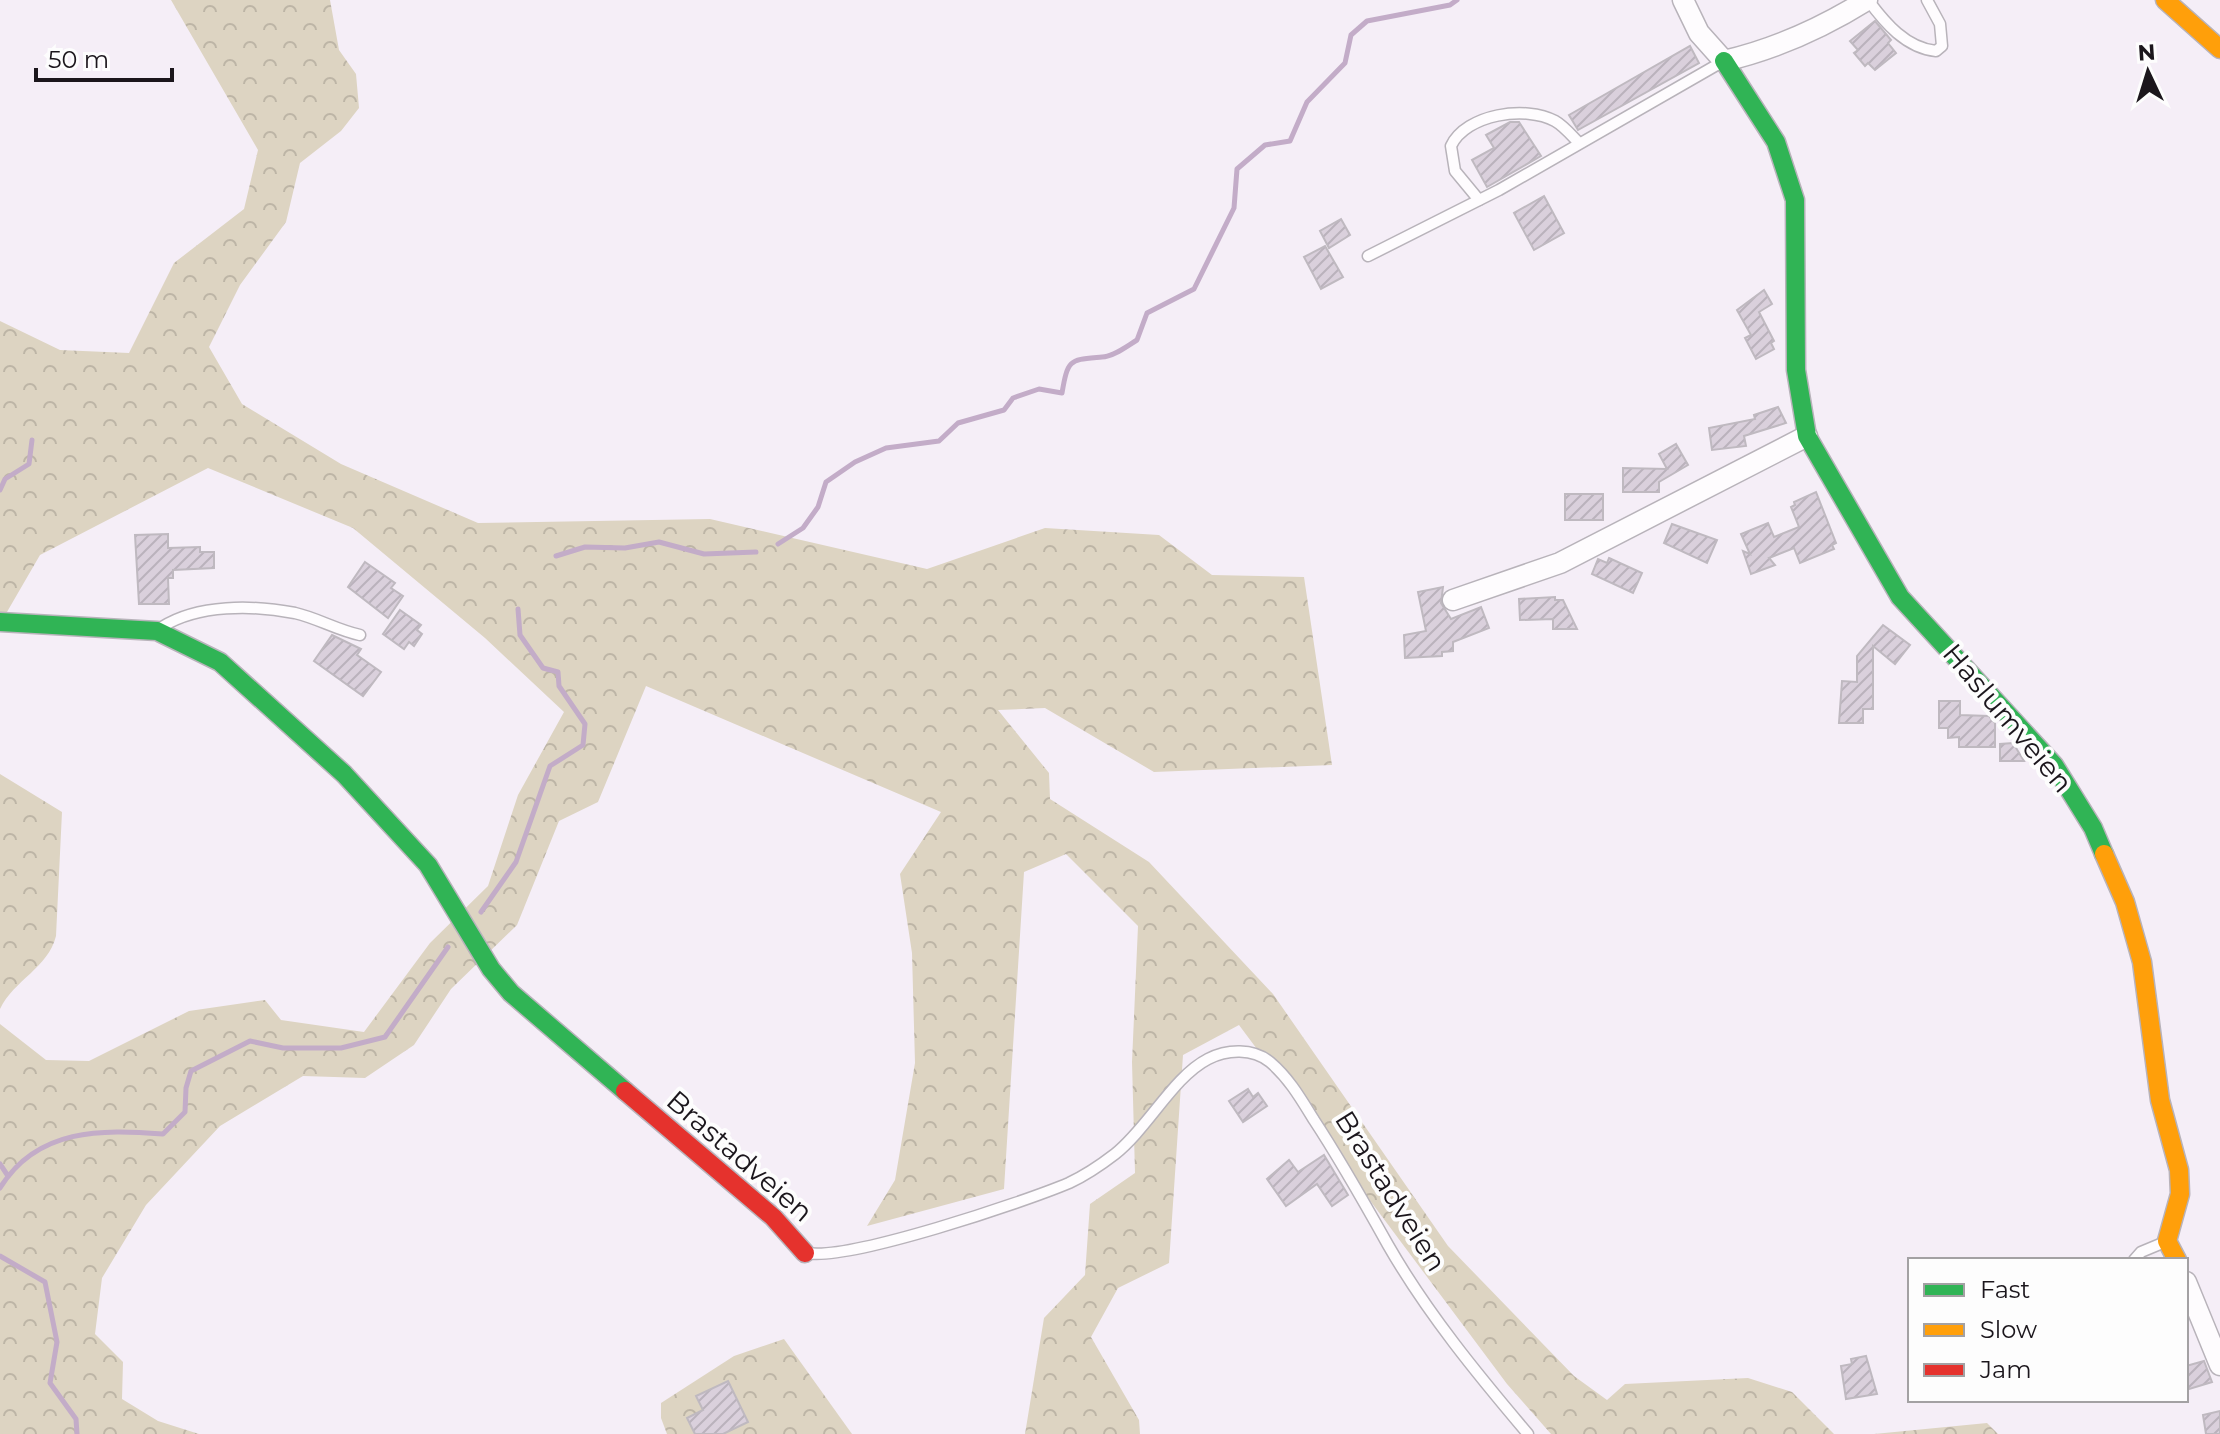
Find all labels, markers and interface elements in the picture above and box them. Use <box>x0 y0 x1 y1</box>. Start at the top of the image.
scale bar <box>36 32 172 82</box>
north arrow <box>2108 32 2188 112</box>
text: N <box>2137 38 2156 67</box>
text: 50 m <box>48 45 109 74</box>
street label: Haslumveien <box>1936 637 2080 799</box>
street label: Brastadveien <box>660 1083 820 1229</box>
street label: Brastadveien <box>1328 1105 1454 1277</box>
legend <box>1908 1258 2188 1402</box>
text: Fast <box>1980 1275 2031 1304</box>
text: Slow <box>1980 1315 2037 1344</box>
text: Jam <box>1979 1355 2032 1384</box>

